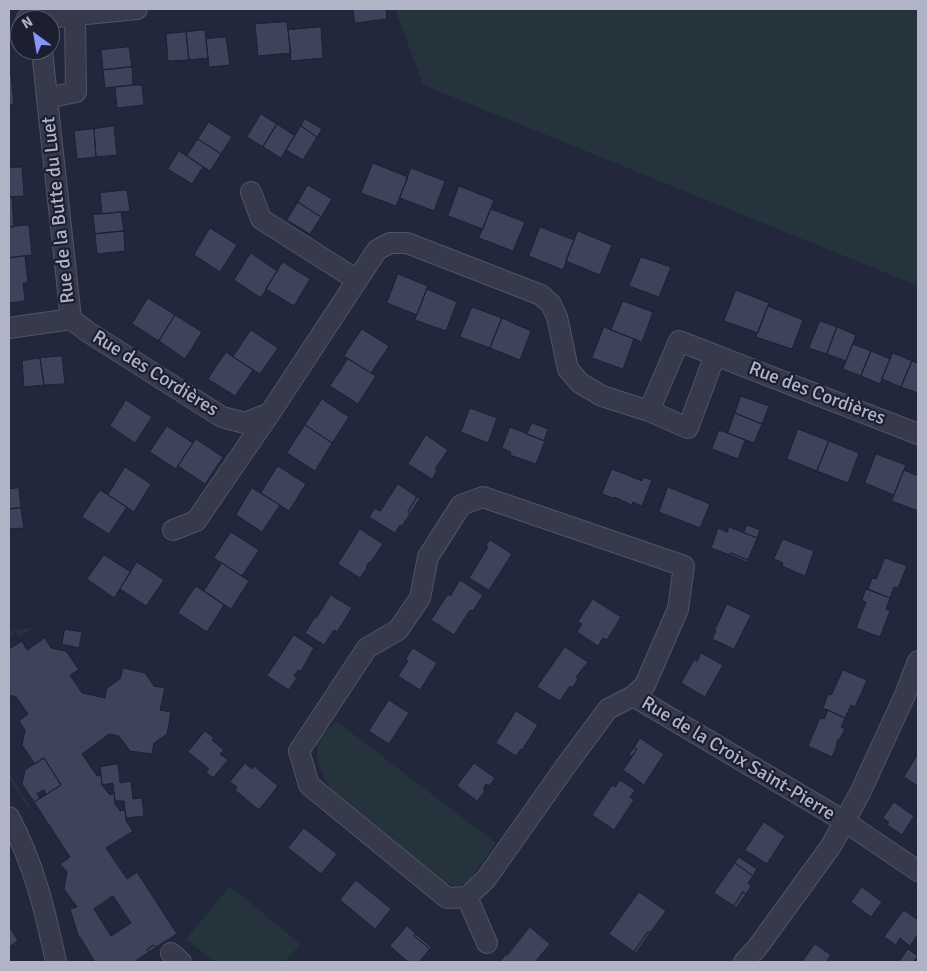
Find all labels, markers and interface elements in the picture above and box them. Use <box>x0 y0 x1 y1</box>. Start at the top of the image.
north arrow <box>10 10 60 60</box>
text: N <box>19 13 36 32</box>
street label: Rue de la Butte du Luet <box>38 116 80 304</box>
street label: Rue des Cordières <box>88 326 222 422</box>
street label: Rue des Cordières <box>746 358 888 430</box>
street label: Rue de la Croix Saint-Pierre <box>637 692 839 826</box>

